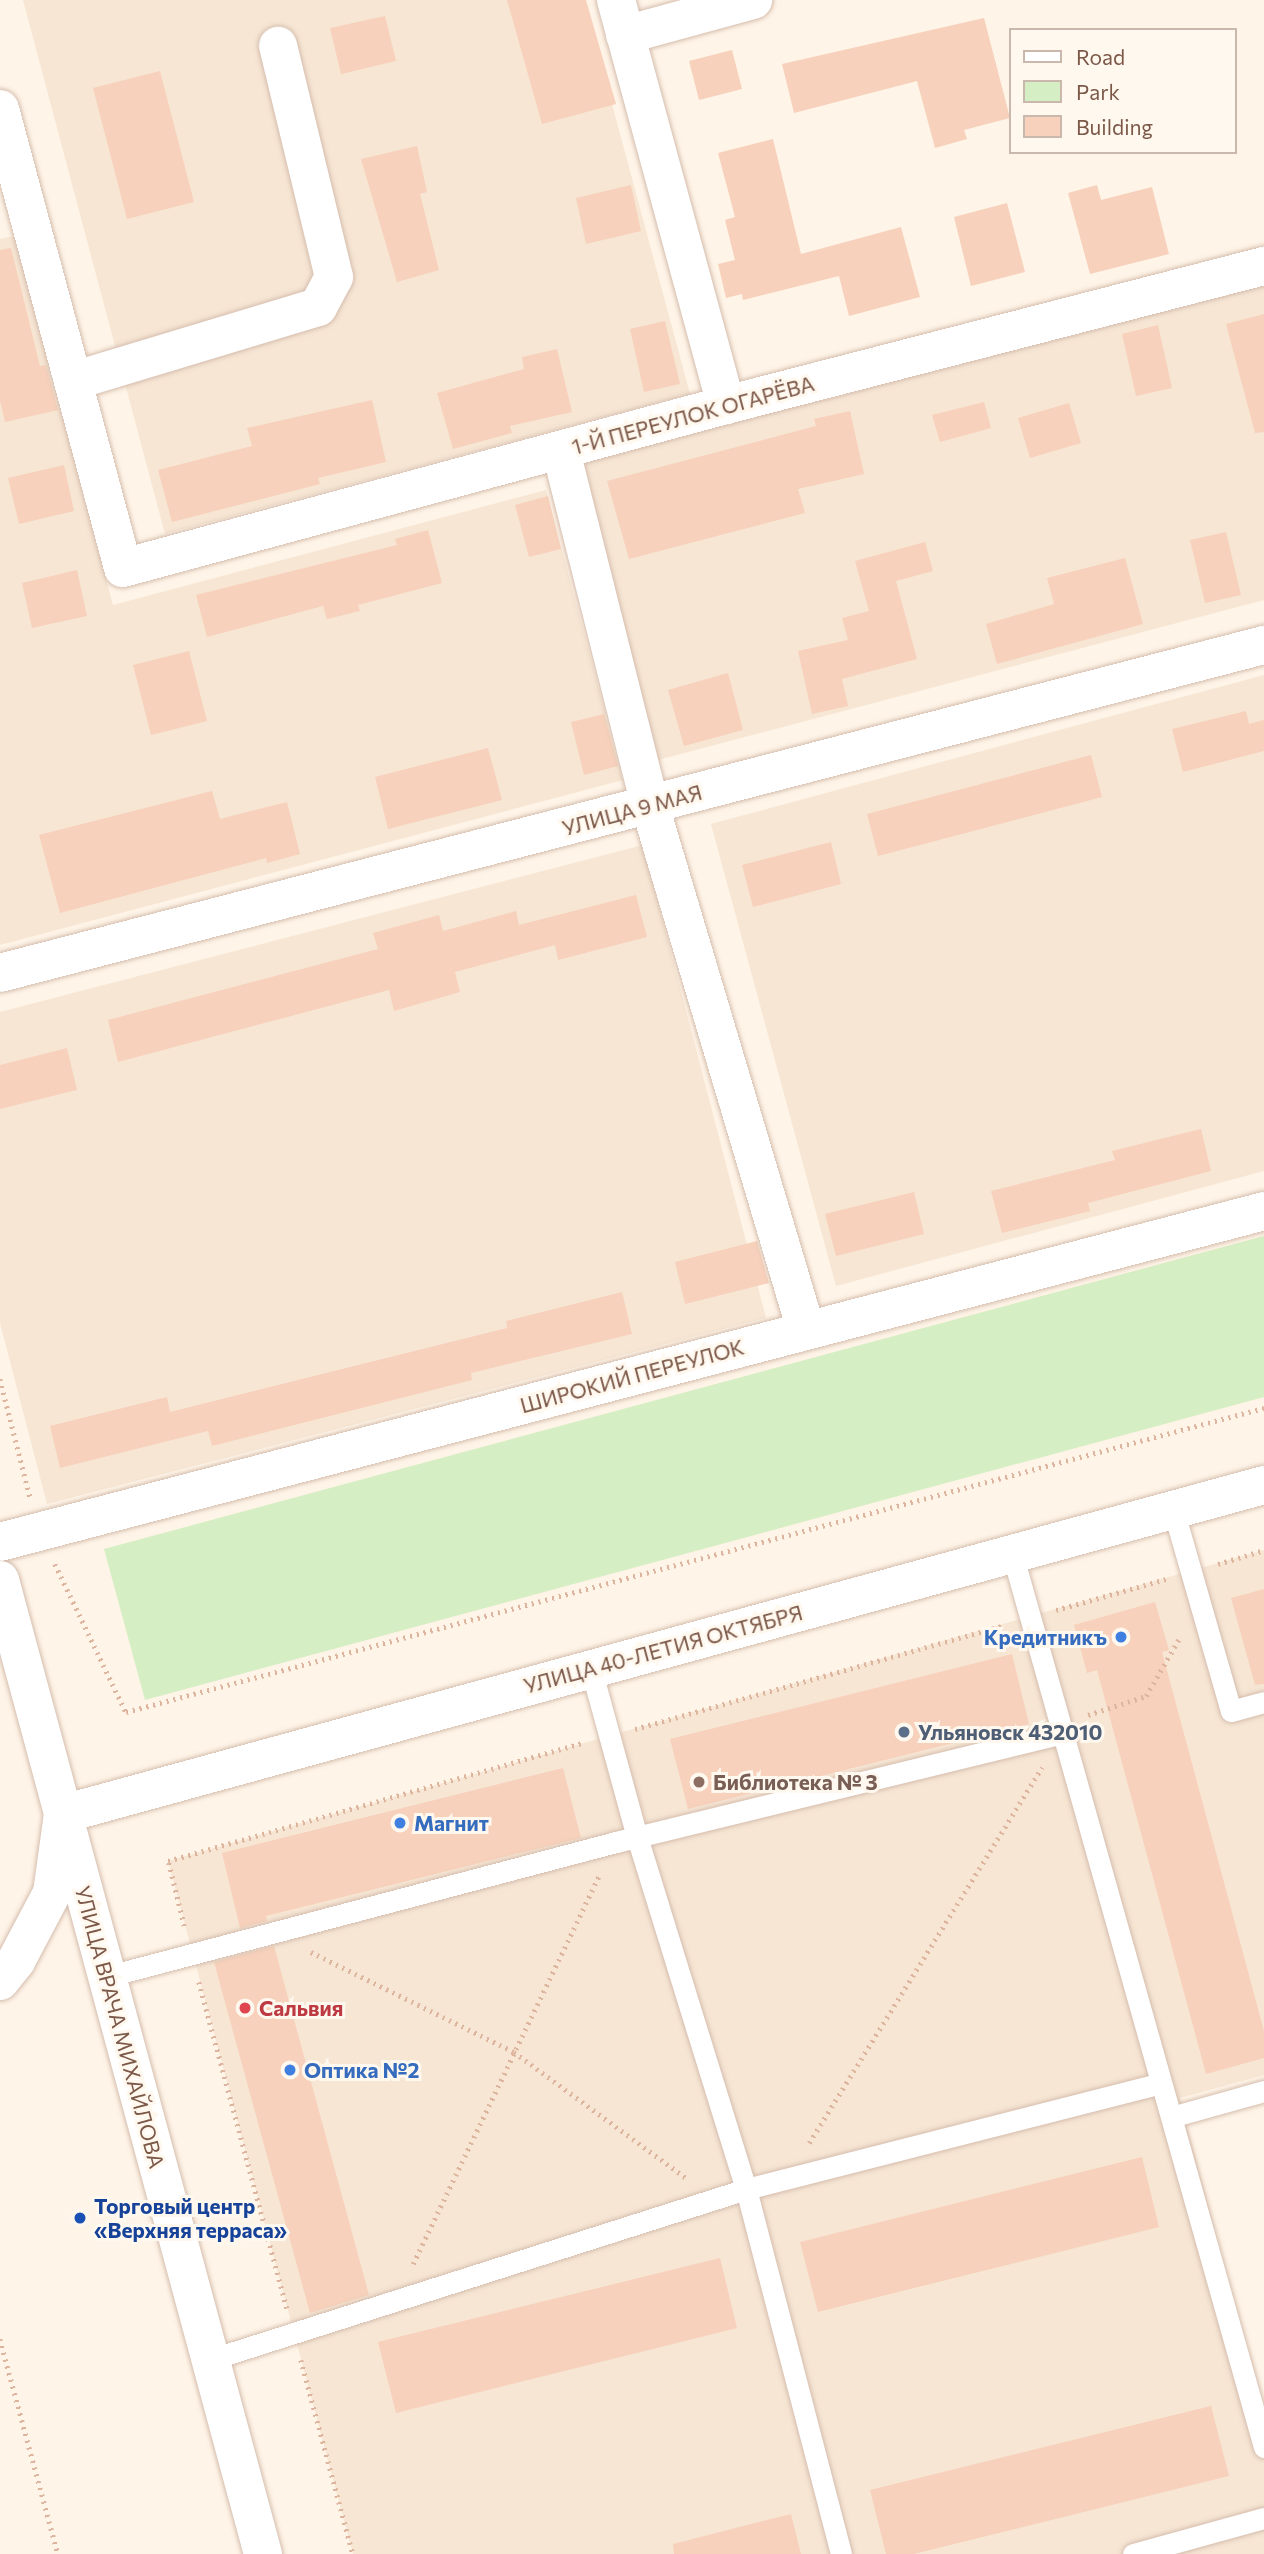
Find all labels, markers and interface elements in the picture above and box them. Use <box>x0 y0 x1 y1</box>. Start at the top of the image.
legend <box>1009 28 1236 154</box>
text: Road <box>1076 44 1125 69</box>
text: Park <box>1076 79 1120 104</box>
text: Building <box>1076 114 1153 139</box>
street label: 1-Й ПЕРЕУЛОК ОГАРЁВА <box>569 370 817 460</box>
street label: УЛИЦА 9 МАЯ <box>559 779 705 841</box>
street label: ШИРОКИЙ ПЕРЕУЛОК <box>517 1334 747 1418</box>
street label: УЛИЦА 40-ЛЕТИЯ ОКТЯБРЯ <box>521 1600 805 1698</box>
place label: Кредитникъ <box>984 1624 1107 1650</box>
marker: Кредитникъ <box>1113 1629 1129 1645</box>
place label: Ульяновск 432010 <box>918 1719 1102 1745</box>
marker: Ульяновск 432010 <box>896 1724 912 1740</box>
place label: Библиотека № 3 <box>713 1769 878 1795</box>
marker: Библиотека № 3 <box>691 1774 707 1790</box>
place label: Магнит <box>414 1810 489 1836</box>
marker: Магнит <box>392 1815 408 1831</box>
street label: УЛИЦА ВРАЧА МИХАЙЛОВА <box>70 1883 170 2171</box>
place label: Сальвия <box>259 1995 343 2021</box>
marker: Сальвия <box>237 2000 253 2016</box>
place label: Оптика №2 <box>304 2057 419 2083</box>
marker: Оптика №2 <box>282 2062 298 2078</box>
place label: Торговый центр «Верхняя терраса» <box>94 2193 287 2243</box>
marker: Торговый центр «Верхняя терраса» <box>72 2210 88 2226</box>

